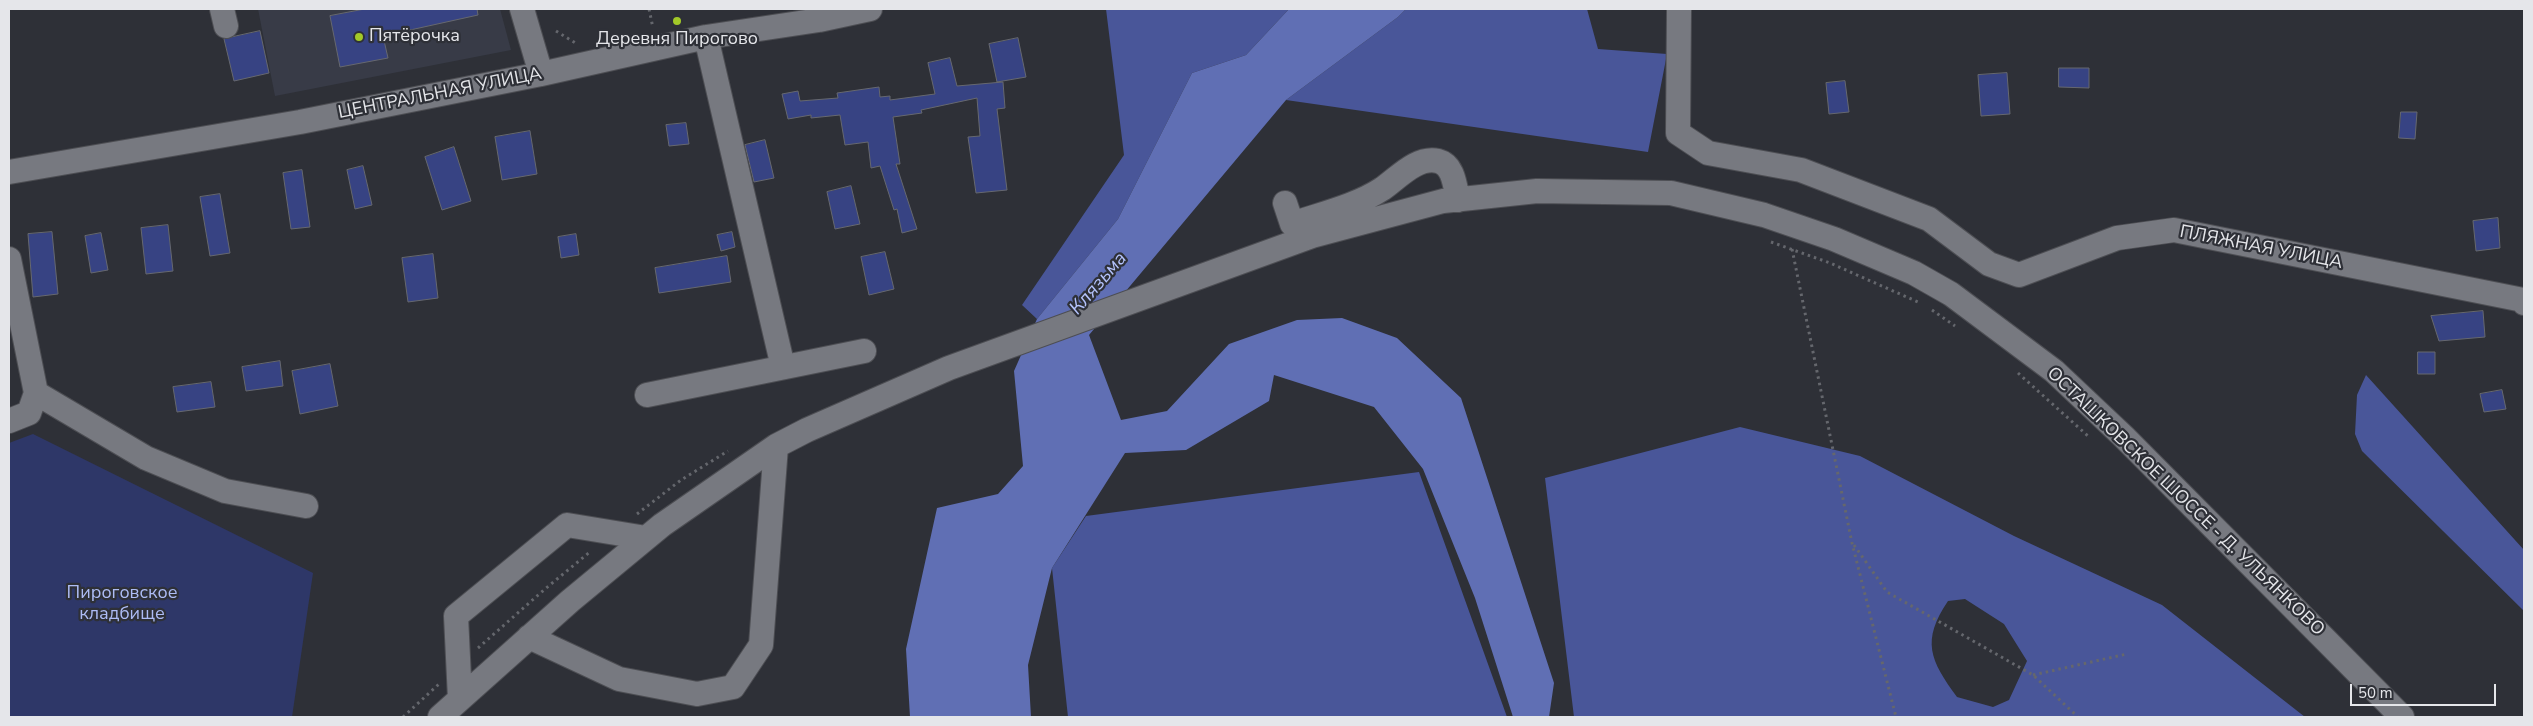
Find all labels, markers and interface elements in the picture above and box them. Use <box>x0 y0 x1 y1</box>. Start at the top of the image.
marker: Деревня Пирогово <box>671 15 683 27</box>
place label: Пятёрочка <box>369 26 460 48</box>
place label: Деревня Пирогово <box>596 29 758 51</box>
marker: Пятёрочка <box>353 31 365 43</box>
street label: ЦЕНТРАЛЬНАЯ УЛИЦА <box>336 64 544 124</box>
street label: ПЛЯЖНАЯ УЛИЦА <box>2178 222 2344 274</box>
water label: Клязьма <box>1066 248 1132 320</box>
street label: ОСТАШКОВСКОЕ ШОССЕ - Д. УЛЬЯНКОВО <box>2042 363 2328 641</box>
park label: Пироговское кладбище <box>67 583 177 626</box>
scale bar <box>2353 674 2499 706</box>
text: 50 m <box>2358 683 2393 703</box>

